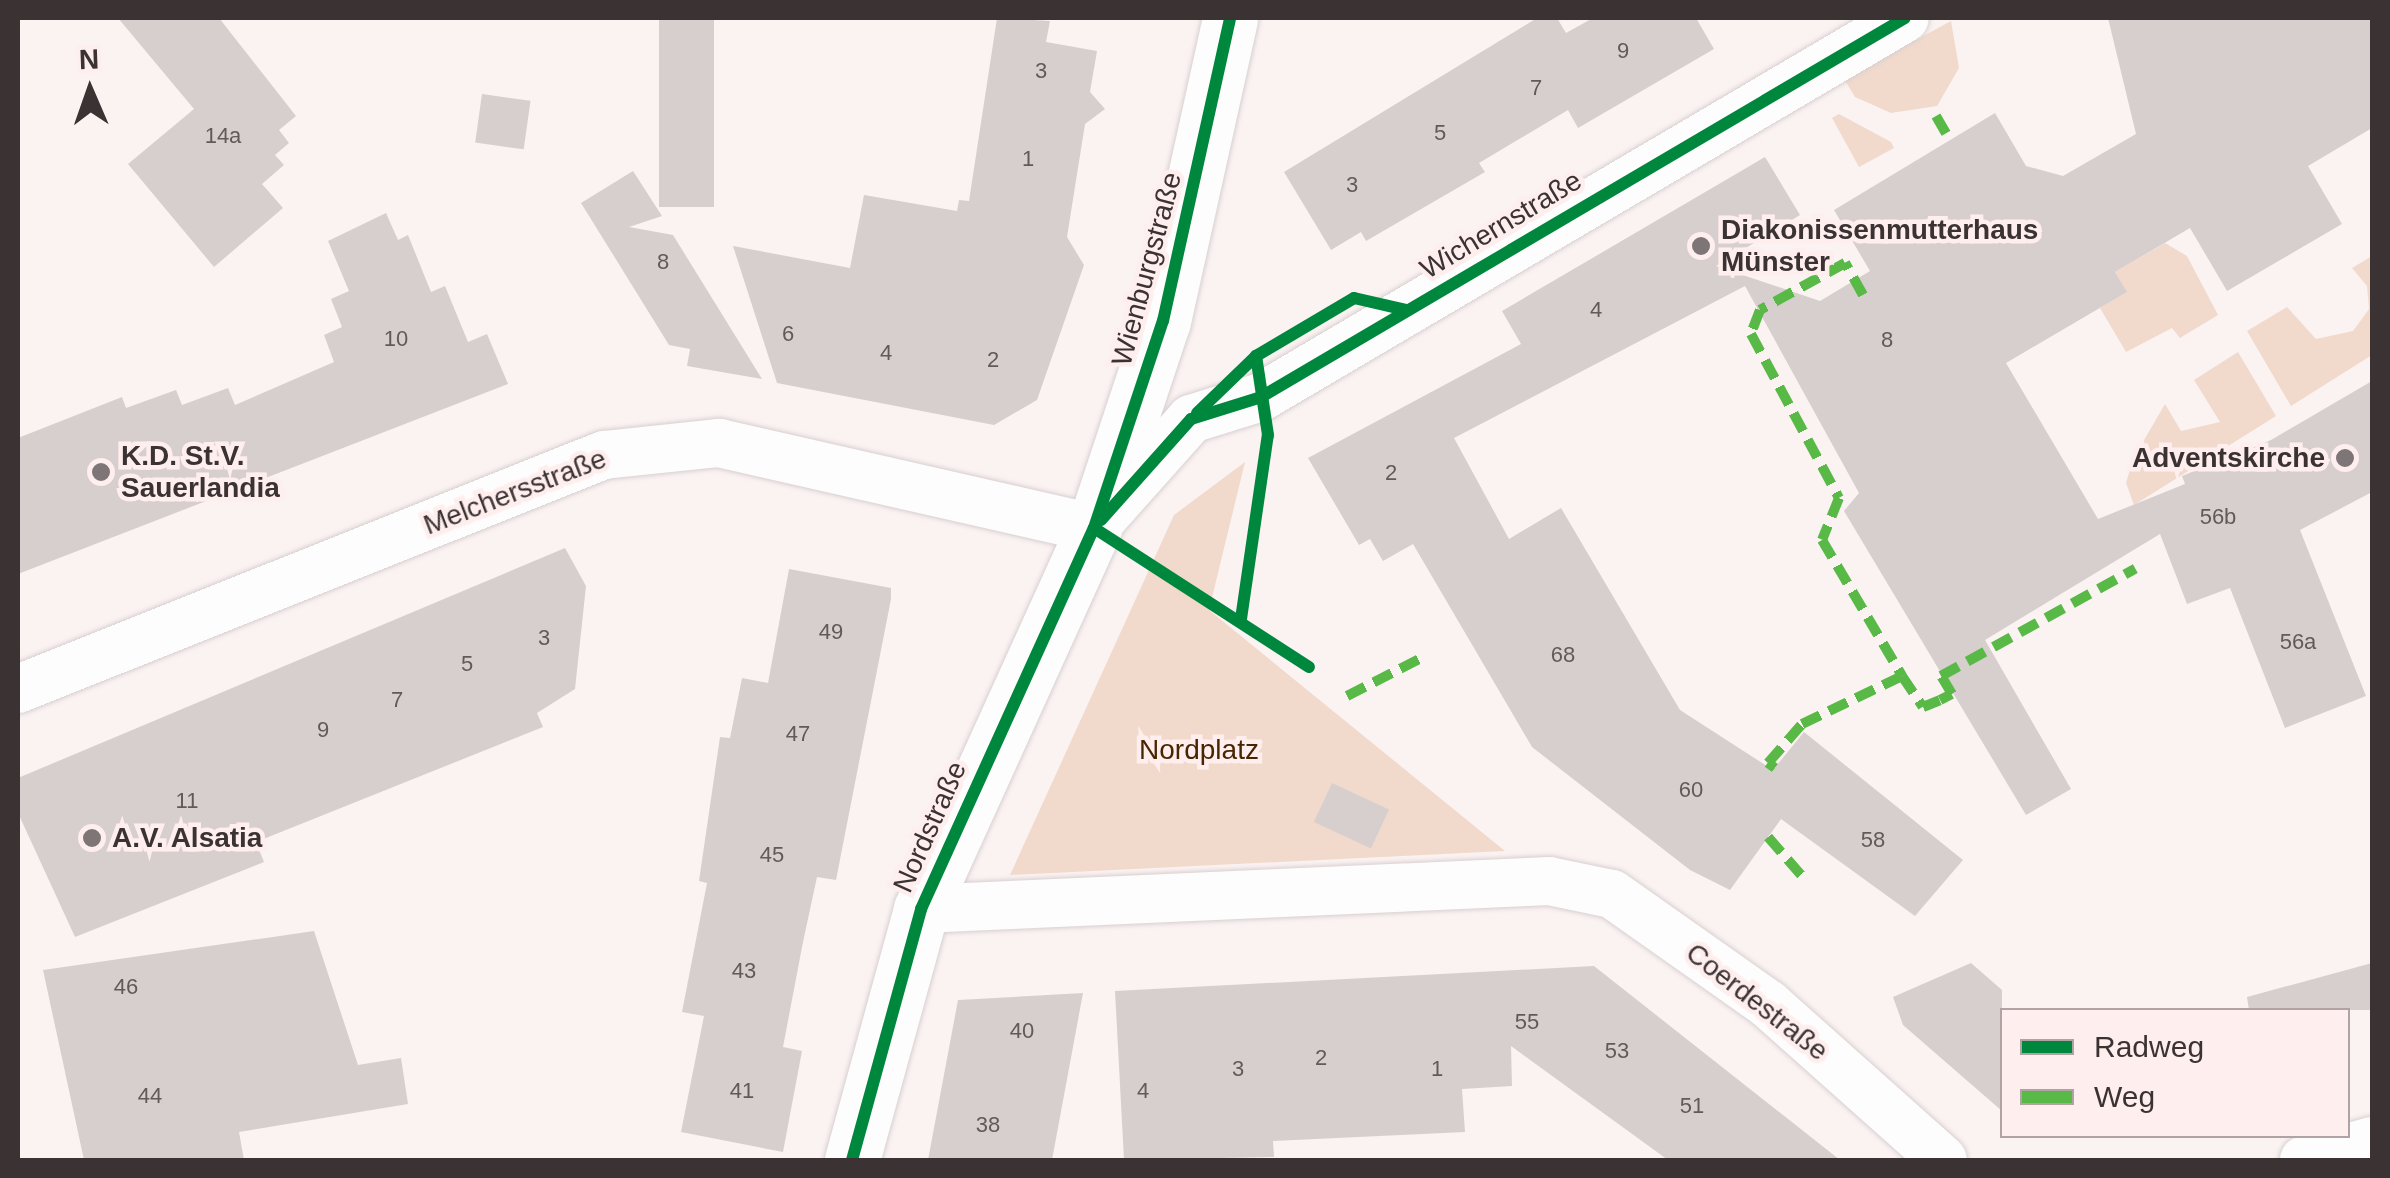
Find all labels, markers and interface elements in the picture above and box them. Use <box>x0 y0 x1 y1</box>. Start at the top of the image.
house number: 9 <box>1617 38 1629 64</box>
north arrow <box>40 40 140 140</box>
text: N <box>78 44 100 75</box>
house number: 3 <box>1035 58 1047 84</box>
house number: 7 <box>1530 75 1542 101</box>
house number: 5 <box>1434 120 1446 146</box>
house number: 14a <box>205 123 241 149</box>
house number: 1 <box>1022 146 1034 172</box>
street label: Wichernstraße <box>1414 164 1588 286</box>
street label: Wienburgstraße <box>1105 168 1189 370</box>
house number: 3 <box>1346 172 1358 198</box>
place label: Diakonissenmutterhaus Münster <box>1721 213 2038 279</box>
marker: Diakonissenmutterhaus Münster <box>1690 235 1712 257</box>
house number: 8 <box>657 249 669 275</box>
house number: 4 <box>1590 297 1602 323</box>
house number: 6 <box>782 321 794 347</box>
house number: 10 <box>384 326 408 352</box>
house number: 8 <box>1881 327 1893 353</box>
house number: 4 <box>880 340 892 366</box>
house number: 2 <box>987 347 999 373</box>
place label: K.D. St.V. Sauerlandia <box>121 439 280 505</box>
place label: Adventskirche <box>2132 441 2325 475</box>
street label: Melchersstraße <box>419 442 611 542</box>
marker: Adventskirche <box>2334 447 2356 469</box>
house number: 2 <box>1385 460 1397 486</box>
marker: K.D. St.V. Sauerlandia <box>90 461 112 483</box>
house number: 56b <box>2200 504 2236 530</box>
house number: 49 <box>819 619 843 645</box>
house number: 3 <box>538 625 550 651</box>
house number: 56a <box>2280 629 2316 655</box>
house number: 68 <box>1551 642 1575 668</box>
house number: 5 <box>461 651 473 677</box>
house number: 7 <box>391 687 403 713</box>
house number: 9 <box>317 717 329 743</box>
house number: 47 <box>786 721 810 747</box>
park label: Nordplatz <box>1139 733 1259 767</box>
street label: Nordstraße <box>886 756 974 898</box>
house number: 60 <box>1679 777 1703 803</box>
house number: 11 <box>176 788 198 814</box>
place label: A.V. Alsatia <box>112 821 263 855</box>
marker: A.V. Alsatia <box>81 827 103 849</box>
house number: 58 <box>1861 827 1885 853</box>
house number: 45 <box>760 842 784 868</box>
street label: Coerdestraße <box>1679 936 1835 1068</box>
house number: 43 <box>732 958 756 984</box>
house number: 46 <box>114 974 138 1000</box>
legend <box>2000 1008 2350 1138</box>
house number: 55 <box>1515 1009 1539 1035</box>
house number: 40 <box>1010 1018 1034 1044</box>
text: Radweg <box>2094 1030 2204 1063</box>
house number: 53 <box>1605 1038 1629 1064</box>
house number: 2 <box>1315 1045 1327 1071</box>
house number: 3 <box>1232 1056 1244 1082</box>
house number: 1 <box>1431 1056 1443 1082</box>
house number: 41 <box>730 1078 754 1104</box>
house number: 4 <box>1137 1078 1149 1104</box>
text: Weg <box>2094 1080 2155 1113</box>
house number: 44 <box>138 1083 162 1109</box>
house number: 51 <box>1680 1093 1704 1119</box>
house number: 38 <box>976 1112 1000 1138</box>

